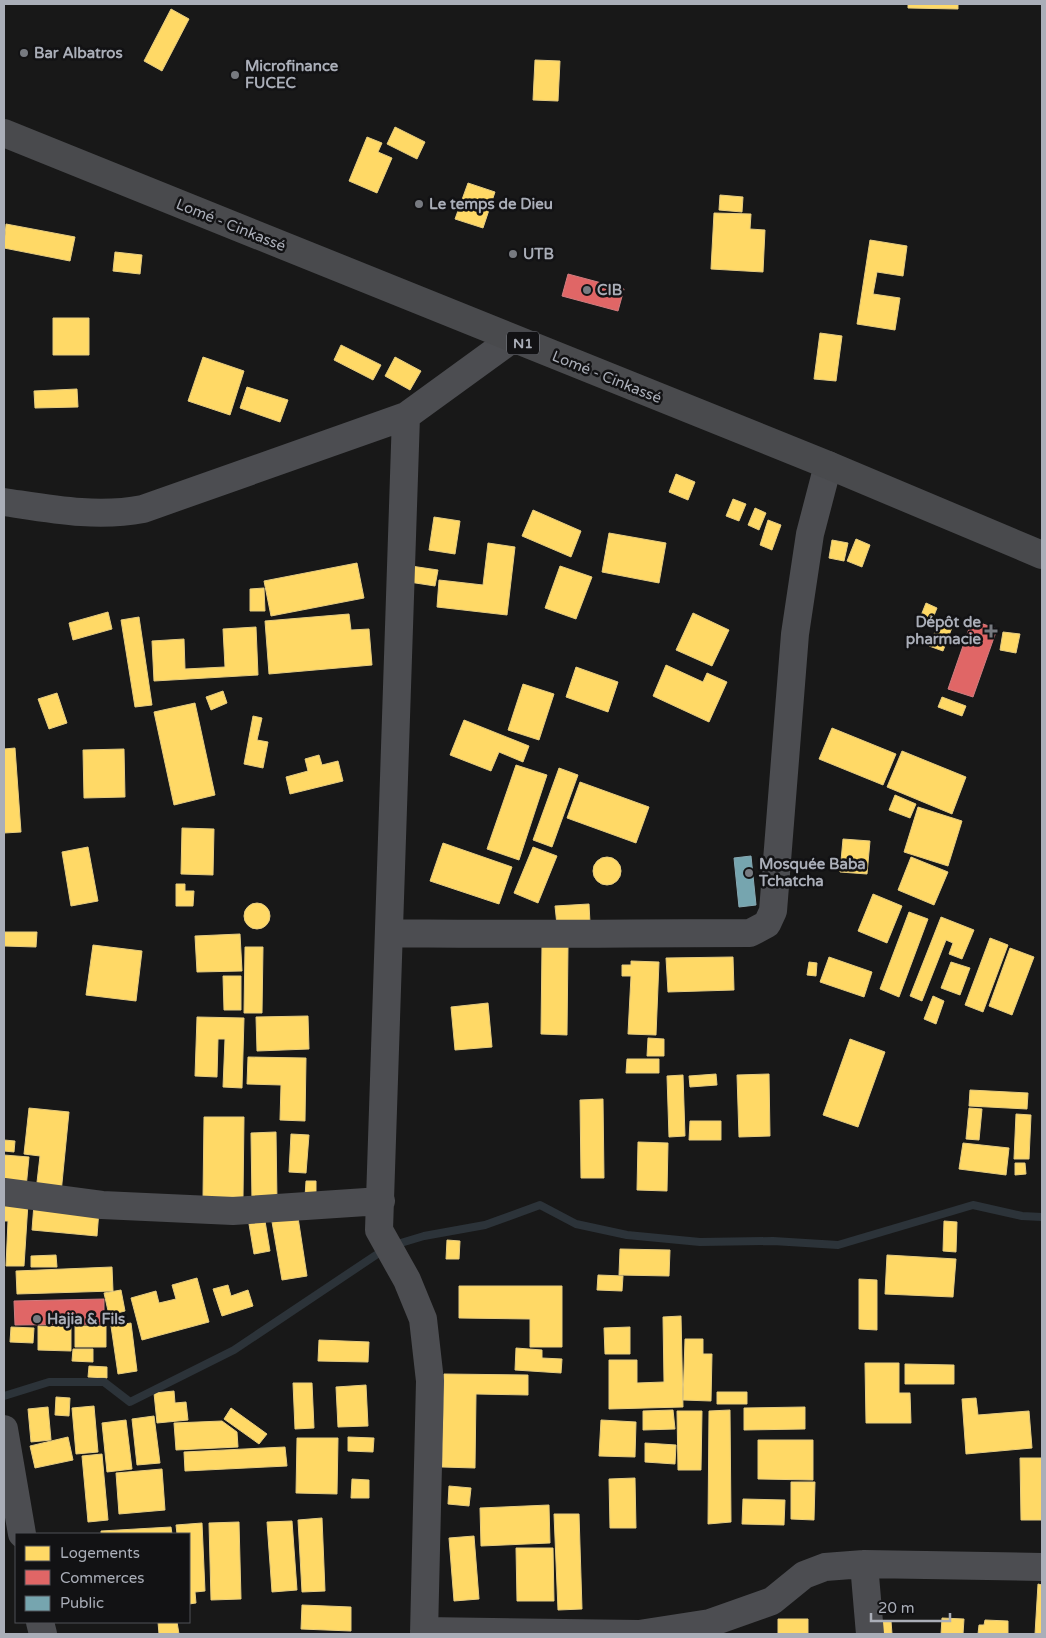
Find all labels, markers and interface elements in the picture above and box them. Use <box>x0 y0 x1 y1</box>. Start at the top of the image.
place label: Bar Albatros <box>34 44 123 62</box>
marker: Bar Albatros <box>18 47 30 59</box>
place label: Microfinance FUCEC <box>245 57 339 92</box>
marker: Microfinance FUCEC <box>229 69 241 81</box>
street label: Lomé - Cinkassé <box>174 195 288 255</box>
place label: Le temps de Dieu <box>429 195 553 214</box>
marker: Le temps de Dieu <box>413 198 425 210</box>
place label: UTB <box>523 245 554 263</box>
marker: UTB <box>507 248 519 260</box>
place label: CIB <box>597 281 622 299</box>
marker: CIB <box>581 284 593 296</box>
road number: N1 <box>507 332 539 354</box>
street label: Lomé - Cinkassé <box>550 347 664 407</box>
place label: Dépôt de pharmacie <box>906 613 982 649</box>
marker: Dépôt de pharmacie <box>985 625 997 637</box>
place label: Mosquée Baba Tchatcha <box>758 855 866 890</box>
marker: Mosquée Baba Tchatcha <box>743 867 755 879</box>
place label: Hajia & Fils <box>47 1310 125 1329</box>
marker: Hajia & Fils <box>31 1313 43 1325</box>
legend <box>15 1533 190 1623</box>
text: Logements <box>60 1544 140 1562</box>
text: Commerces <box>60 1569 144 1587</box>
scale bar <box>871 1590 950 1622</box>
text: Public <box>60 1594 104 1612</box>
text: 20 m <box>878 1599 915 1617</box>

